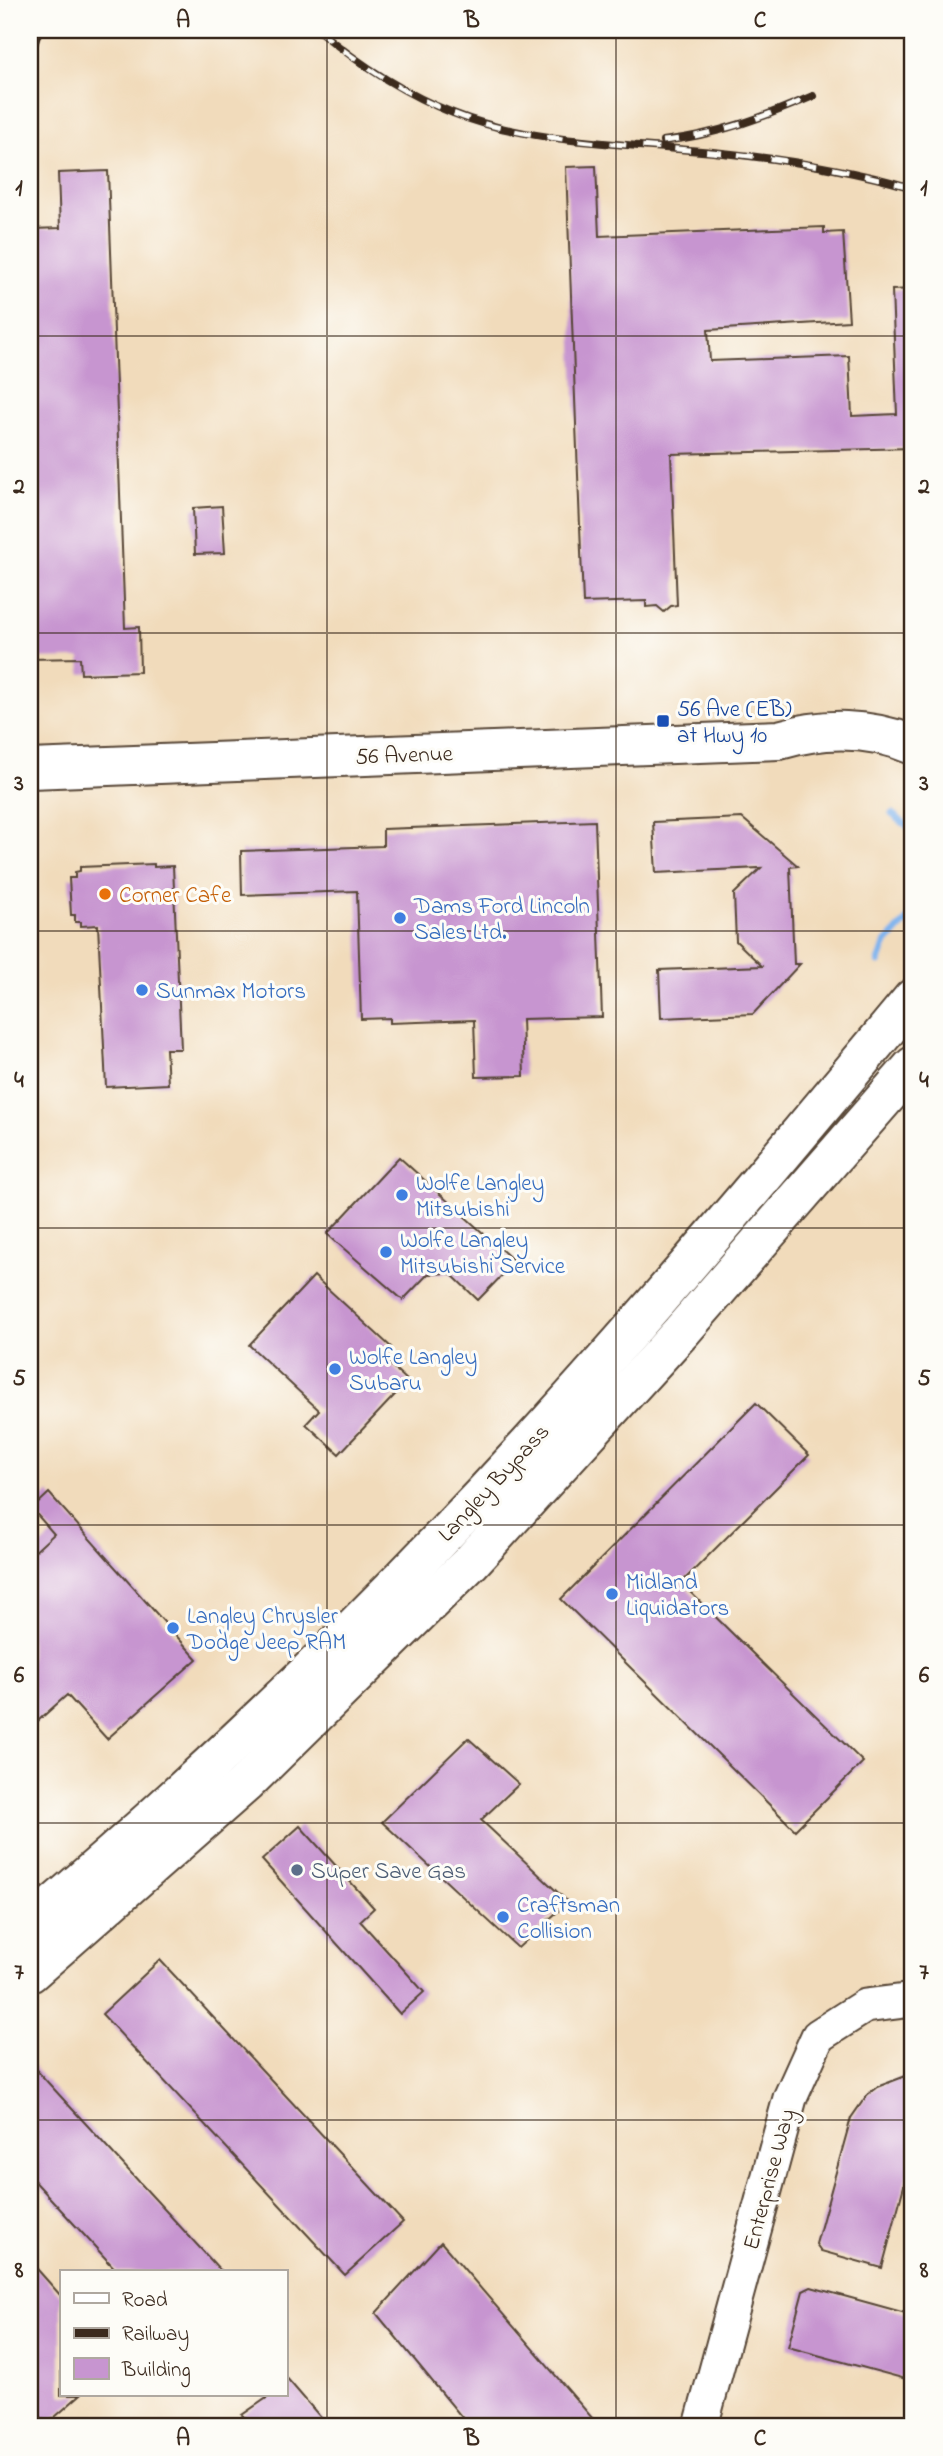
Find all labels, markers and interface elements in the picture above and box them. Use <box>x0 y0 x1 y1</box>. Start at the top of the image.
text: A <box>176 5 190 38</box>
text: B <box>463 5 480 38</box>
text: C <box>754 5 767 38</box>
text: 1 <box>15 173 23 206</box>
text: 1 <box>920 173 928 206</box>
text: 2 <box>12 471 25 504</box>
text: 2 <box>917 471 930 504</box>
place label: 56 Ave (EB) at Hwy 10 <box>677 694 792 755</box>
marker: 56 Ave (EB) at Hwy 10 <box>655 713 671 729</box>
street label: 56 Avenue <box>355 738 454 775</box>
text: 3 <box>13 768 24 801</box>
text: 3 <box>918 768 929 801</box>
place label: Corner Cafe <box>119 880 232 913</box>
marker: Corner Cafe <box>97 886 113 902</box>
place label: Dams Ford Lincoln Sales Ltd. <box>413 891 590 950</box>
marker: Dams Ford Lincoln Sales Ltd. <box>392 910 408 926</box>
place label: Sunmax Motors <box>156 976 306 1009</box>
marker: Sunmax Motors <box>134 982 150 998</box>
text: 4 <box>14 1065 24 1098</box>
text: 4 <box>919 1065 929 1098</box>
place label: Wolfe Langley Mitsubishi <box>416 1168 544 1227</box>
marker: Wolfe Langley Mitsubishi <box>394 1187 410 1203</box>
place label: Wolfe Langley Mitsubishi Service <box>400 1225 566 1284</box>
marker: Wolfe Langley Mitsubishi Service <box>378 1244 394 1260</box>
place label: Wolfe Langley Subaru <box>349 1342 477 1401</box>
marker: Wolfe Langley Subaru <box>327 1361 343 1377</box>
text: 5 <box>12 1363 26 1396</box>
text: 5 <box>917 1363 931 1396</box>
street label: Langley Bypass <box>431 1417 560 1552</box>
place label: Midland Liquidators <box>626 1567 729 1626</box>
marker: Midland Liquidators <box>604 1586 620 1602</box>
place label: Langley Chrysler Dodge Jeep RAM <box>186 1601 346 1661</box>
marker: Langley Chrysler Dodge Jeep RAM <box>165 1620 181 1636</box>
text: 6 <box>14 1660 25 1693</box>
text: 6 <box>919 1660 930 1693</box>
place label: Super Save Gas <box>311 1856 466 1889</box>
marker: Super Save Gas <box>289 1862 305 1878</box>
place label: Craftsman Collision <box>517 1890 620 1949</box>
marker: Craftsman Collision <box>495 1909 511 1925</box>
text: 7 <box>14 1957 24 1990</box>
text: 7 <box>919 1957 929 1990</box>
street label: Enterprise Way <box>736 2105 807 2254</box>
text: 8 <box>14 2255 24 2288</box>
text: 8 <box>919 2255 929 2288</box>
legend <box>60 2270 287 2396</box>
text: Road <box>122 2286 168 2316</box>
text: Railway <box>122 2320 189 2352</box>
text: Building <box>121 2356 191 2388</box>
text: A <box>176 2423 190 2456</box>
text: B <box>463 2423 480 2456</box>
text: C <box>754 2423 767 2456</box>

